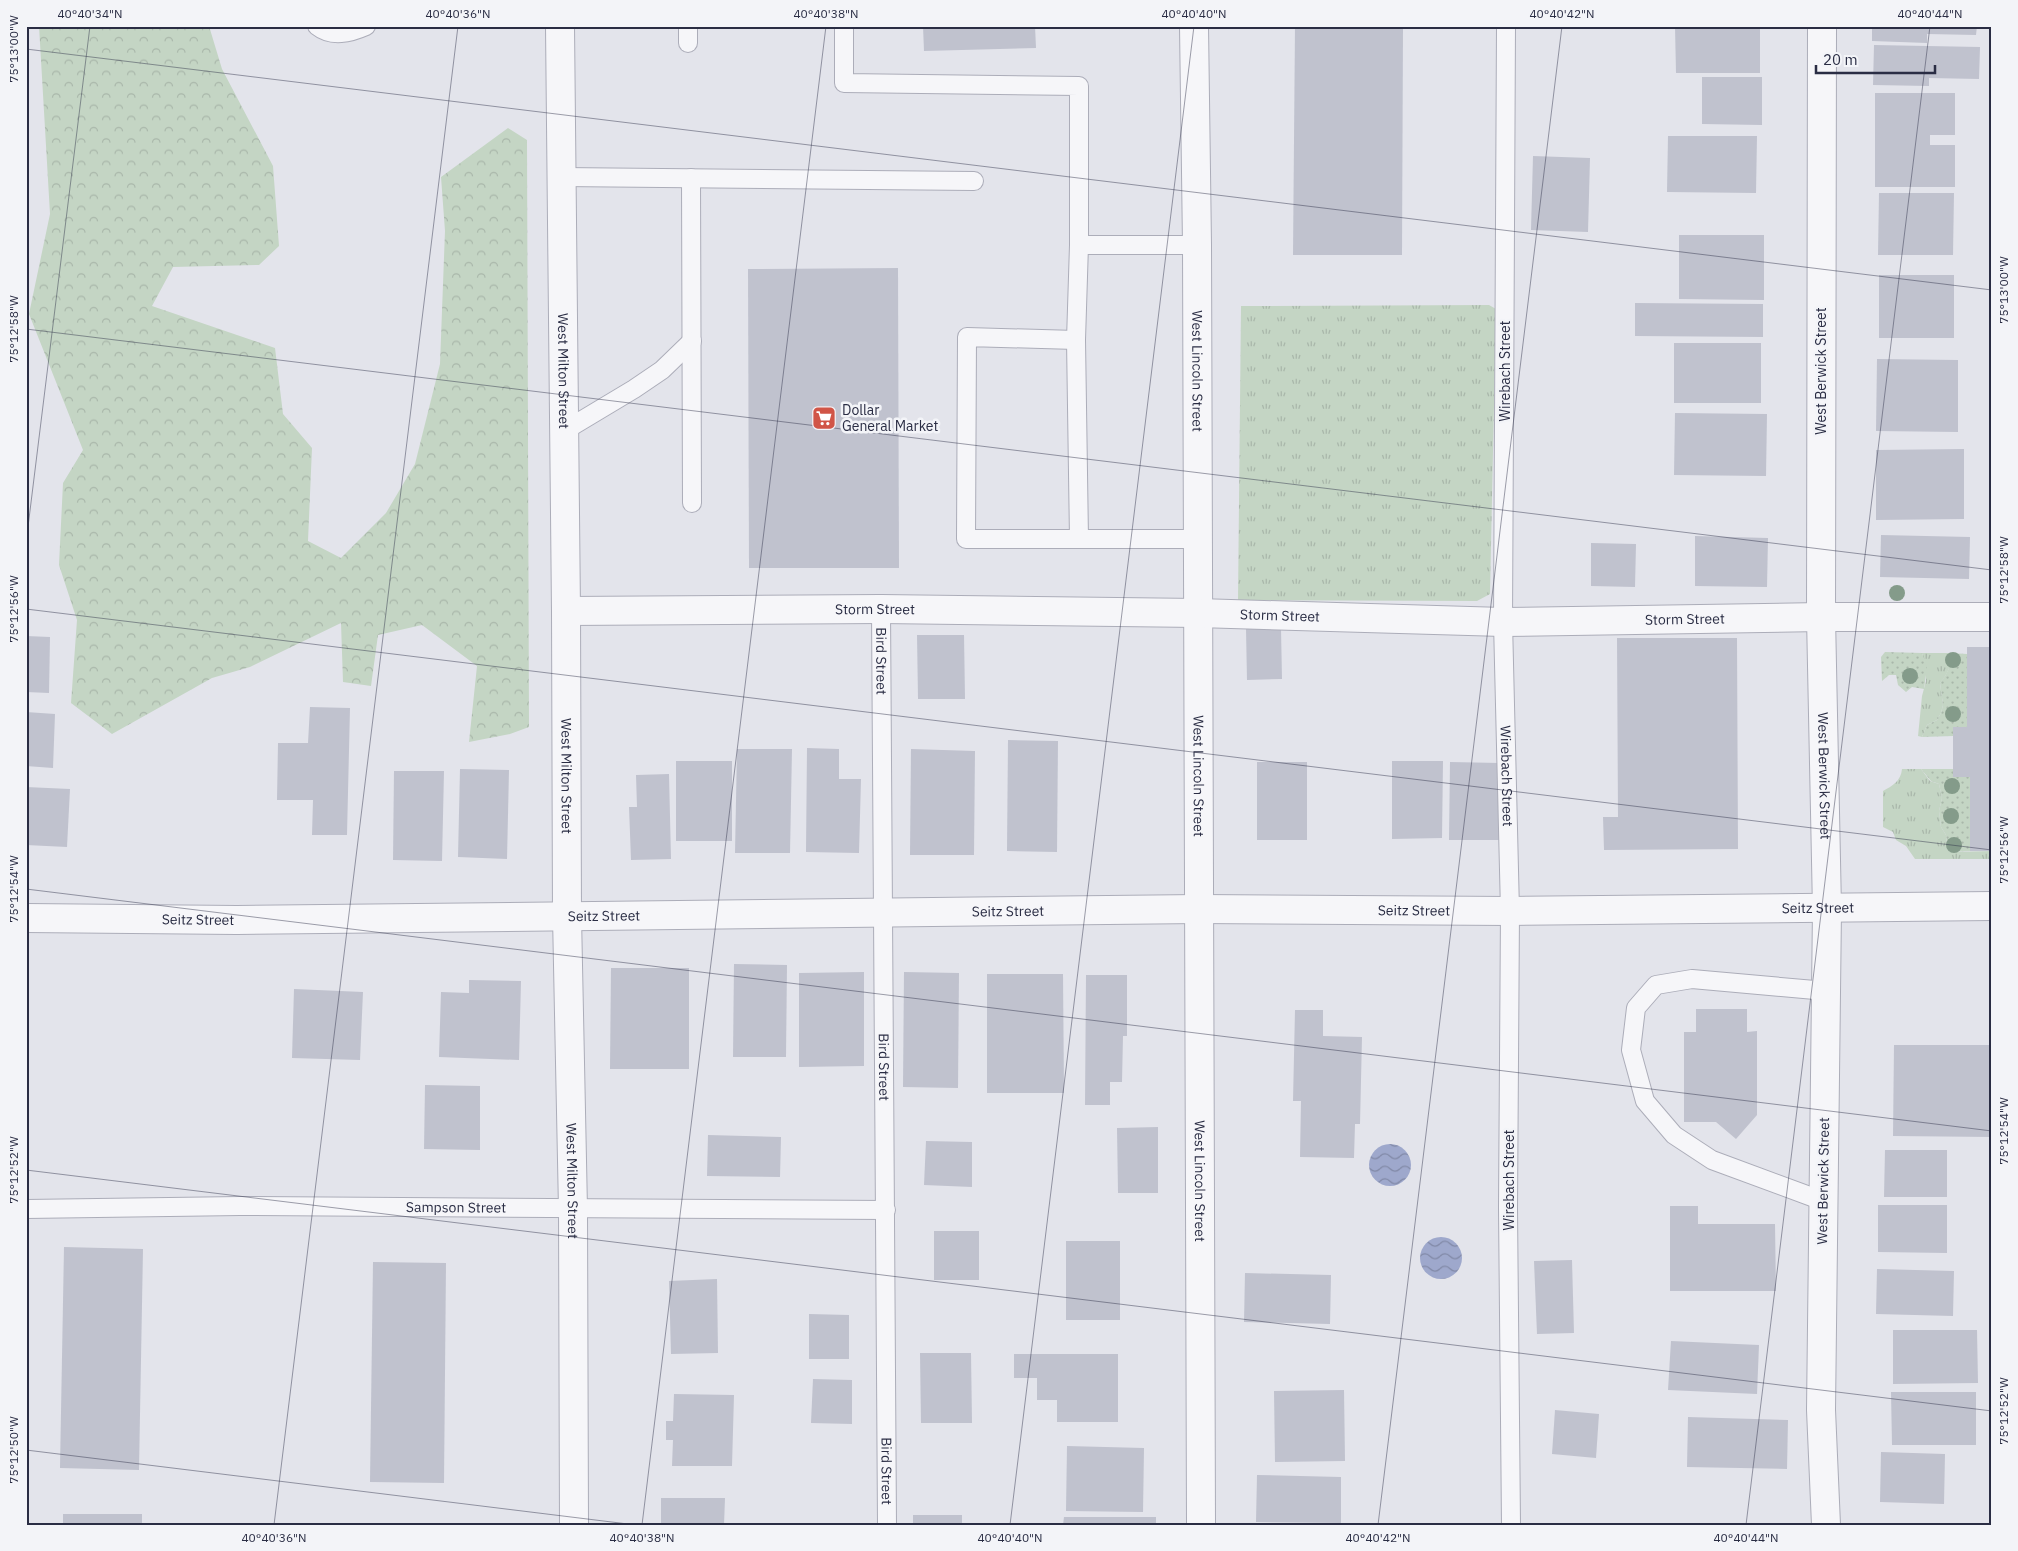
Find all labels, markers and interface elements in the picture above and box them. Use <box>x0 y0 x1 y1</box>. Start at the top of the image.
text: 40°40'34"N <box>57 6 123 21</box>
text: 40°40'36"N <box>425 6 491 21</box>
text: 40°40'38"N <box>793 6 859 21</box>
text: 40°40'40"N <box>1161 6 1227 21</box>
text: 40°40'42"N <box>1529 6 1595 21</box>
text: 40°40'44"N <box>1897 6 1963 21</box>
text: 75°13'00"W <box>6 15 21 83</box>
scale bar <box>1816 42 1934 74</box>
text: 20 m <box>1823 50 1858 69</box>
text: 75°13'00"W <box>1996 256 2011 324</box>
text: 75°12'58"W <box>6 295 21 363</box>
street label: West Berwick Street <box>1812 307 1830 435</box>
street label: West Lincoln Street <box>1188 310 1207 432</box>
street label: West Milton Street <box>554 313 573 429</box>
street label: Wirebach Street <box>1496 320 1514 422</box>
place label: Dollar General Market <box>842 401 939 435</box>
supermarket icon: Dollar General Market <box>811 405 837 431</box>
text: 75°12'58"W <box>1996 536 2011 604</box>
text: 75°12'56"W <box>6 575 21 643</box>
street label: Storm Street <box>835 600 915 618</box>
street label: Storm Street <box>1240 605 1320 626</box>
street label: Storm Street <box>1645 610 1725 629</box>
street label: Bird Street <box>872 627 891 695</box>
street label: West Berwick Street <box>1814 712 1835 840</box>
street label: West Lincoln Street <box>1189 715 1208 837</box>
street label: West Milton Street <box>557 718 576 834</box>
street label: Wirebach Street <box>1497 725 1517 827</box>
text: 75°12'56"W <box>1996 816 2011 884</box>
text: 75°12'54"W <box>6 855 21 923</box>
street label: Seitz Street <box>1782 898 1854 917</box>
street label: Seitz Street <box>1378 901 1450 920</box>
street label: Seitz Street <box>972 902 1044 921</box>
street label: Seitz Street <box>568 906 640 925</box>
street label: Seitz Street <box>162 910 234 929</box>
street label: Bird Street <box>875 1033 893 1101</box>
text: 75°12'54"W <box>1996 1097 2011 1165</box>
street label: West Berwick Street <box>1813 1117 1833 1245</box>
street label: West Lincoln Street <box>1191 1120 1209 1242</box>
street label: West Milton Street <box>562 1123 582 1239</box>
street label: Wirebach Street <box>1500 1129 1518 1231</box>
text: 75°12'52"W <box>6 1136 21 1204</box>
street label: Sampson Street <box>406 1198 506 1217</box>
text: 75°12'52"W <box>1996 1377 2011 1445</box>
text: 75°12'50"W <box>6 1416 21 1484</box>
street label: Bird Street <box>877 1437 896 1505</box>
text: 40°40'36"N <box>241 1530 307 1545</box>
text: 40°40'38"N <box>609 1530 675 1545</box>
text: 40°40'40"N <box>977 1530 1043 1545</box>
text: 40°40'42"N <box>1345 1530 1411 1545</box>
text: 40°40'44"N <box>1713 1530 1779 1545</box>

